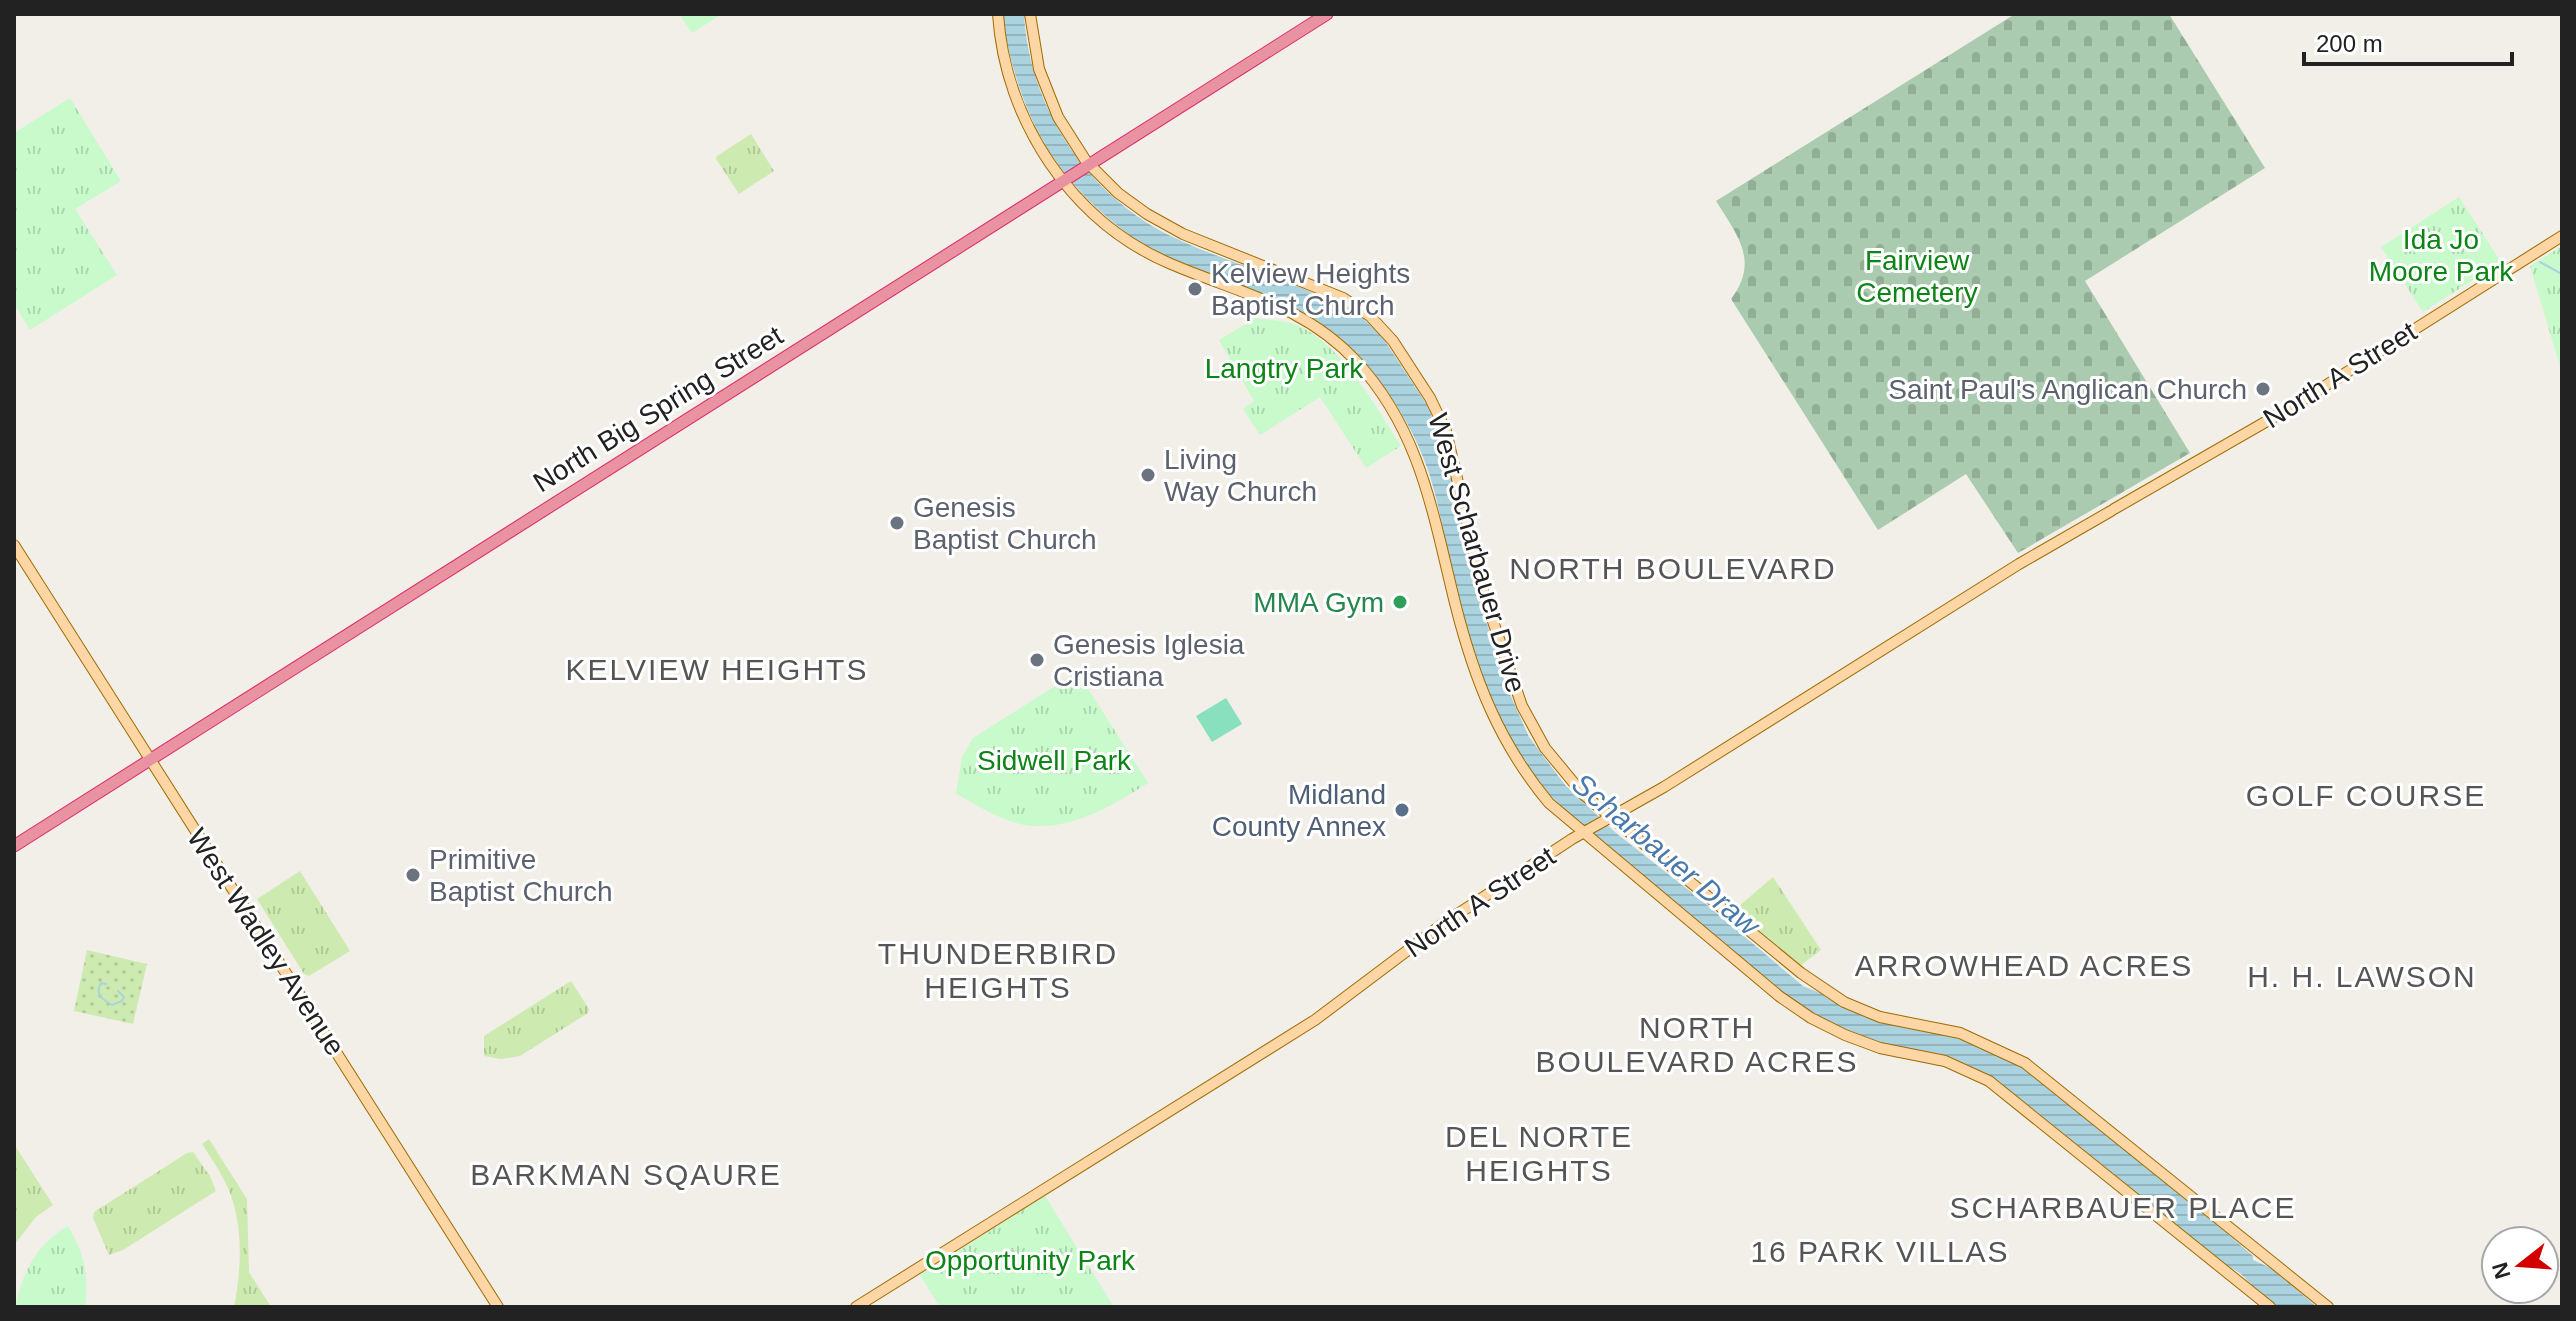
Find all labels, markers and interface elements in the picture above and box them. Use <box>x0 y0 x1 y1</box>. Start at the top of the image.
scale bar <box>2304 16 2512 66</box>
text: 200 m <box>2316 30 2383 57</box>
park label: Ida Jo Moore Park <box>2369 224 2514 287</box>
park label: Fairview Cemetery <box>1856 245 1978 308</box>
place label: Kelview Heights Baptist Church <box>1211 258 1410 321</box>
marker: Kelview Heights Baptist Church <box>1186 280 1204 298</box>
street label: North A Street <box>2258 316 2422 434</box>
street label: North Big Spring Street <box>528 319 788 498</box>
park label: Langtry Park <box>1205 353 1364 384</box>
place label: Saint Paul's Anglican Church <box>1888 374 2247 405</box>
marker: Saint Paul's Anglican Church <box>2254 380 2272 398</box>
street label: West Scharbauer Drive <box>1422 410 1532 696</box>
place label: Living Way Church <box>1164 444 1317 507</box>
marker: Living Way Church <box>1139 466 1157 484</box>
place label: Genesis Baptist Church <box>913 492 1097 555</box>
marker: Genesis Baptist Church <box>888 514 906 532</box>
district label: NORTH BOULEVARD <box>1509 552 1837 585</box>
place label: MMA Gym <box>1253 587 1384 618</box>
marker: MMA Gym <box>1391 593 1409 611</box>
place label: Genesis Iglesia Cristiana <box>1053 629 1245 692</box>
marker: Genesis Iglesia Cristiana <box>1028 651 1046 669</box>
district label: KELVIEW HEIGHTS <box>566 653 868 686</box>
park label: Sidwell Park <box>977 745 1132 776</box>
water label: Scharbauer Draw <box>1566 766 1768 943</box>
place label: Midland County Annex <box>1212 779 1386 842</box>
district label: GOLF COURSE <box>2246 779 2486 812</box>
marker: Midland County Annex <box>1393 801 1411 819</box>
street label: West Wadley Avenue <box>181 823 351 1061</box>
street label: North A Street <box>1399 840 1561 964</box>
place label: Primitive Baptist Church <box>429 844 613 907</box>
marker: Primitive Baptist Church <box>404 866 422 884</box>
district label: THUNDERBIRD HEIGHTS <box>878 937 1118 1004</box>
district label: ARROWHEAD ACRES <box>1855 949 2193 982</box>
district label: H. H. LAWSON <box>2247 960 2477 993</box>
district label: NORTH BOULEVARD ACRES <box>1536 1011 1858 1078</box>
district label: DEL NORTE HEIGHTS <box>1445 1120 1633 1187</box>
district label: BARKMAN SQAURE <box>470 1158 782 1191</box>
district label: SCHARBAUER PLACE <box>1949 1191 2297 1224</box>
north arrow <box>2480 1225 2560 1305</box>
district label: 16 PARK VILLAS <box>1750 1235 2010 1268</box>
park label: Opportunity Park <box>925 1245 1136 1276</box>
text: N <box>2487 1259 2516 1282</box>

